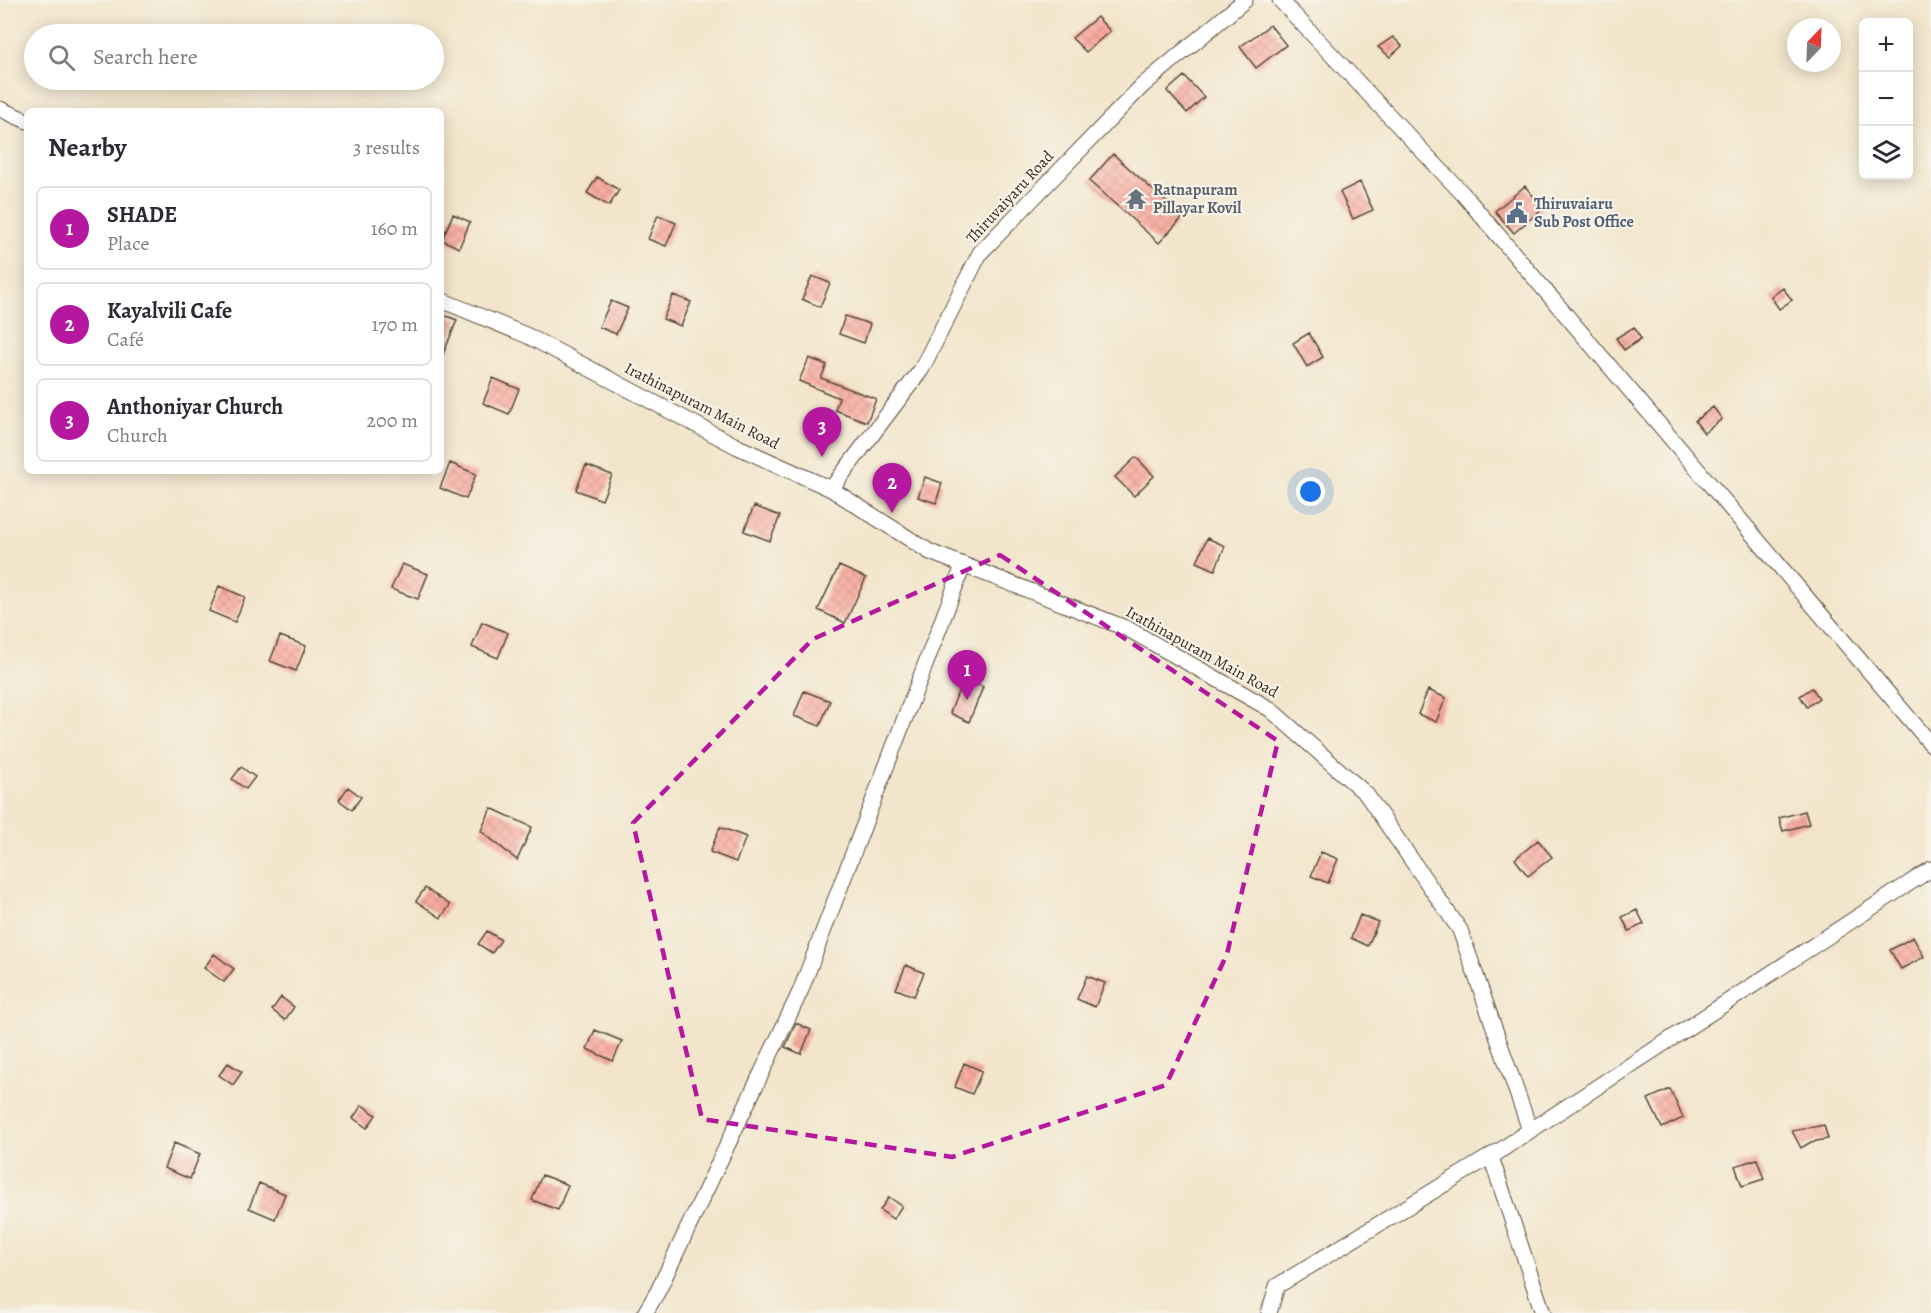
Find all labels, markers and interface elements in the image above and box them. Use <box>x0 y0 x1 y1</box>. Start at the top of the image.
north arrow <box>1787 18 1841 72</box>
map controls <box>1859 18 1913 180</box>
button: + <box>1859 18 1913 72</box>
search box <box>24 24 444 90</box>
icon: search <box>45 41 78 74</box>
text: Search here <box>93 42 198 72</box>
button: − <box>1859 72 1913 126</box>
button: layers <box>1859 126 1913 180</box>
text: Nearby <box>48 130 127 165</box>
text: 3 results <box>353 134 420 161</box>
street label: Thiruvaiyaru Road <box>961 145 1059 248</box>
place label: Ratnapuram Pillayar Kovil <box>1153 179 1242 219</box>
temple icon: Ratnapuram Pillayar Kovil <box>1124 187 1148 211</box>
place label: Thiruvaiaru Sub Post Office <box>1534 193 1634 233</box>
text: SHADE <box>107 200 177 230</box>
public building icon: Thiruvaiaru Sub Post Office <box>1505 201 1529 225</box>
text: 1 <box>66 215 73 242</box>
text: 160 m <box>371 215 418 242</box>
text: Place <box>107 230 149 257</box>
text: Kayalvili Cafe <box>107 296 232 326</box>
text: 2 <box>65 311 74 338</box>
text: 170 m <box>372 311 418 338</box>
text: Café <box>107 326 144 353</box>
street label: Irathinapuram Main Road <box>621 357 784 455</box>
text: Anthoniyar Church <box>107 392 283 422</box>
text: 3 <box>65 407 74 434</box>
text: 200 m <box>367 407 418 434</box>
pin: 3 <box>802 408 842 457</box>
text: Church <box>107 422 168 449</box>
pin: 2 <box>872 464 912 513</box>
your location <box>1296 477 1325 506</box>
street label: Irathinapuram Main Road <box>1122 601 1283 703</box>
pin: 1 <box>948 650 986 700</box>

